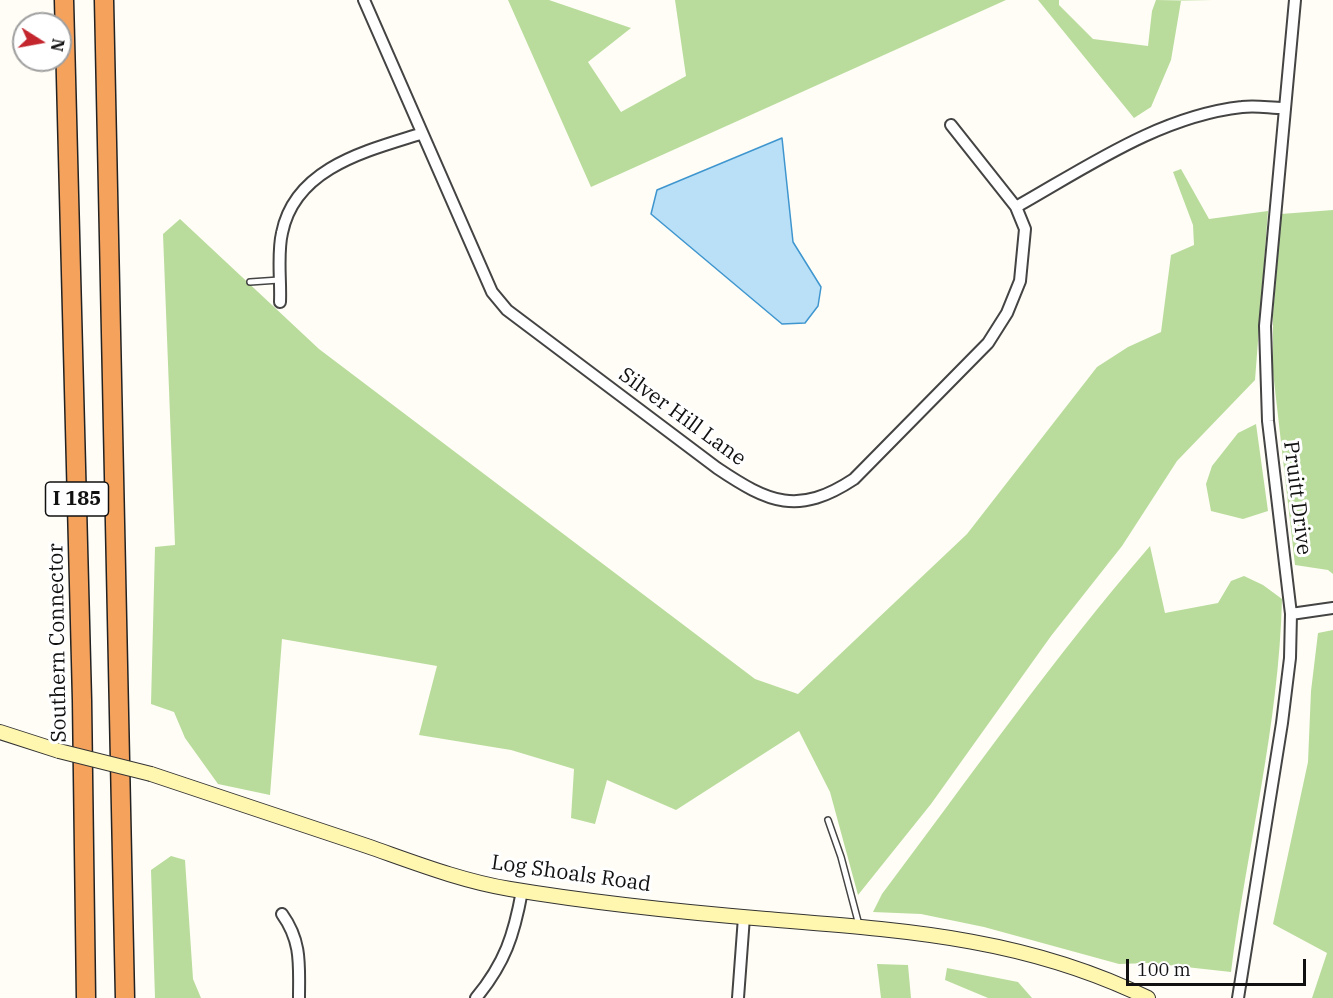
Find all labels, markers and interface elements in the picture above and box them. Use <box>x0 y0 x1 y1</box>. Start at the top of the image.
north arrow <box>12 12 72 72</box>
text: N <box>47 37 69 53</box>
street label: Silver Hill Lane <box>614 362 750 472</box>
street label: Pruitt Drive <box>1278 440 1316 556</box>
road number: I 185 <box>46 482 109 516</box>
street label: Southern Connector <box>44 543 72 743</box>
street label: Log Shoals Road <box>489 850 653 898</box>
scale bar <box>1129 947 1309 985</box>
text: 100 m <box>1137 958 1191 981</box>

